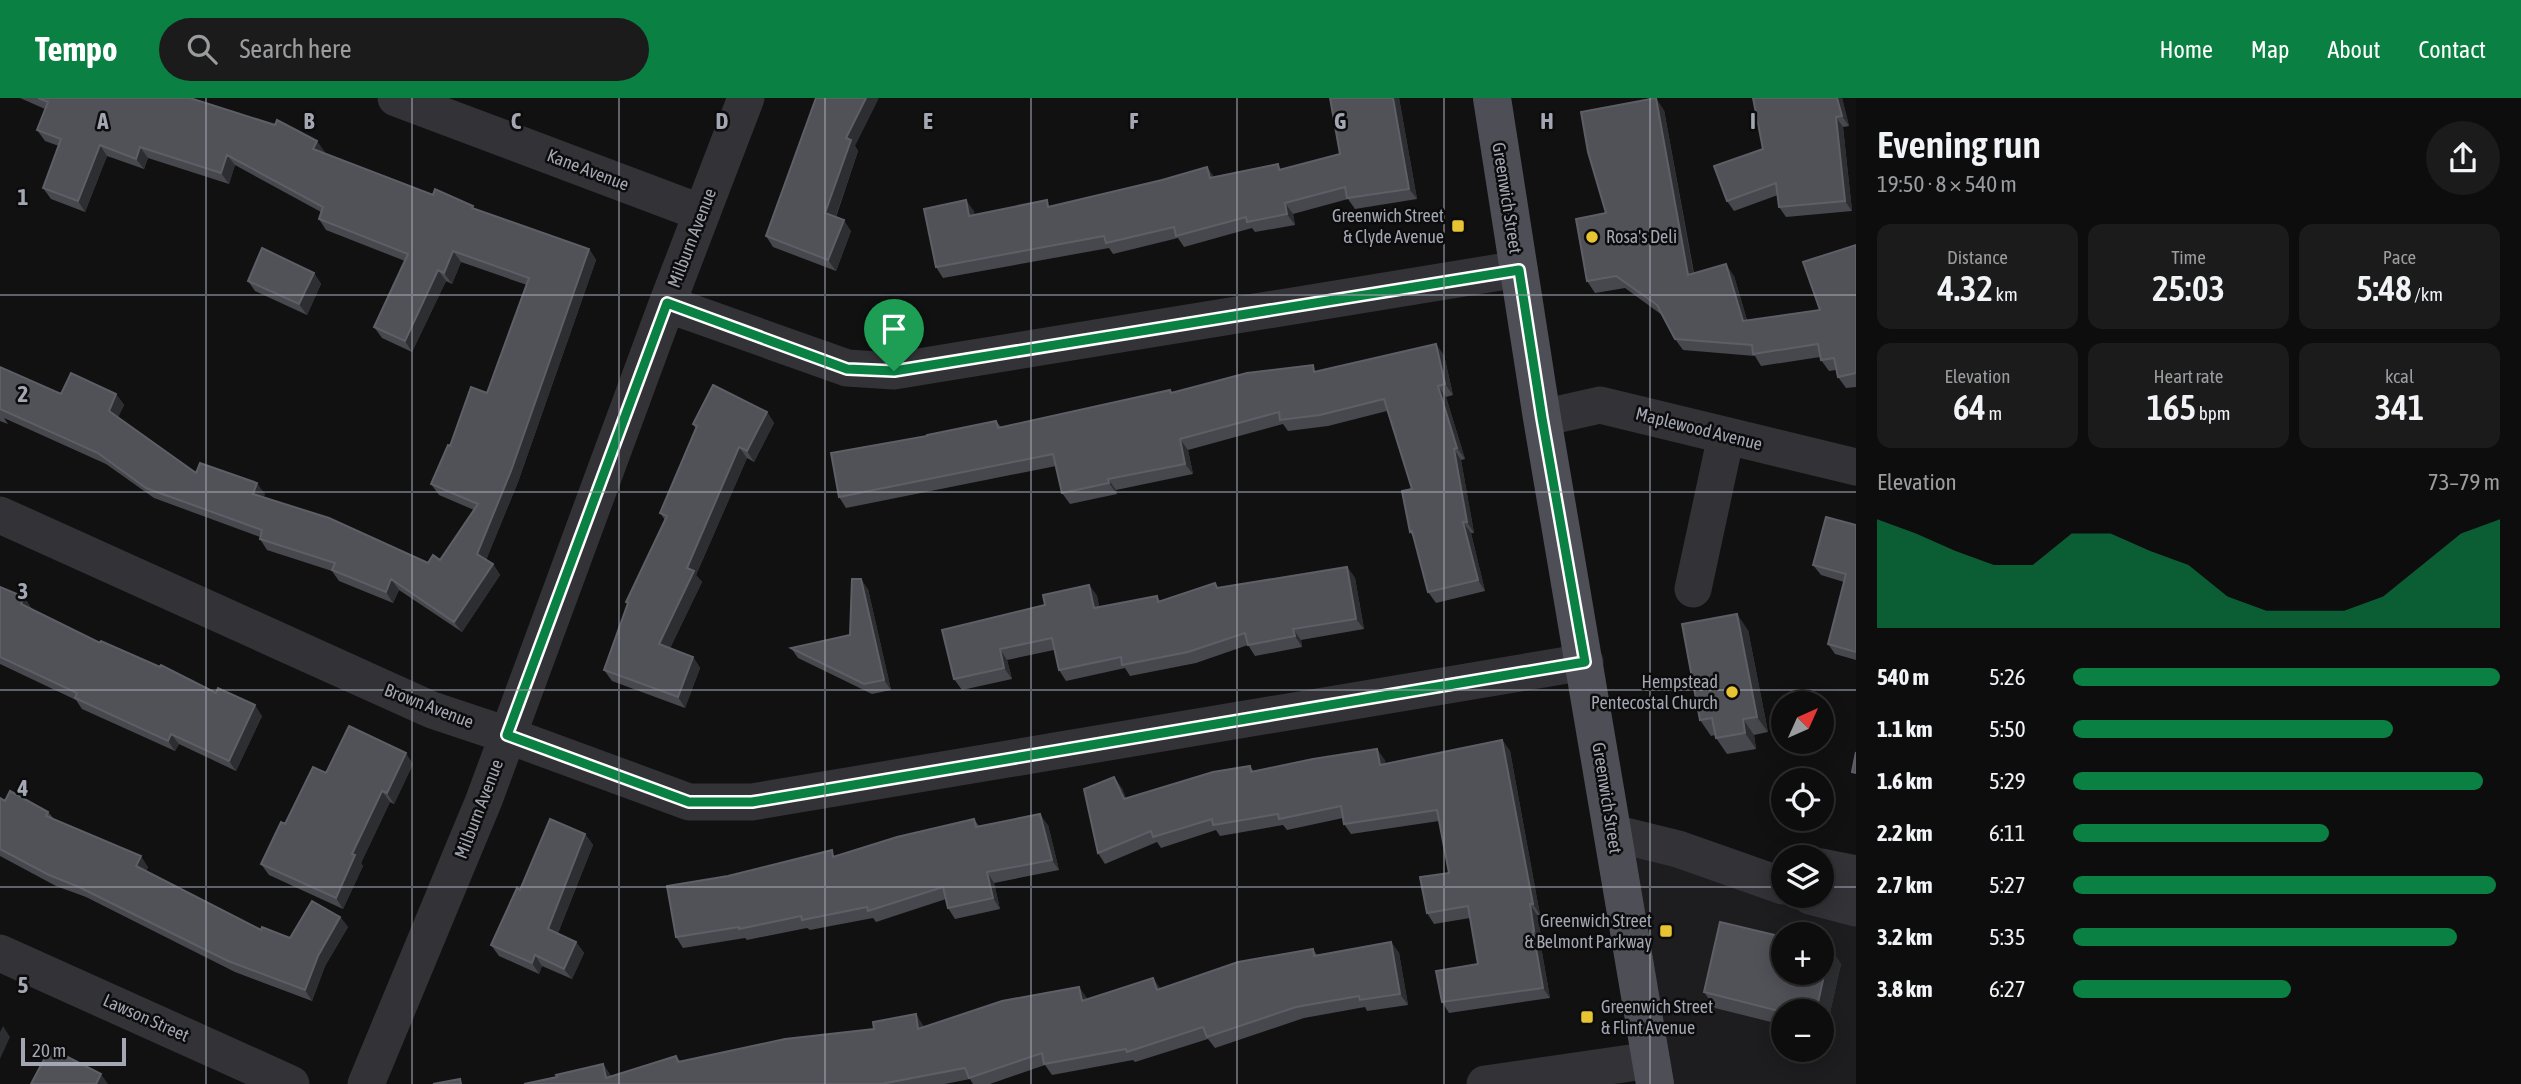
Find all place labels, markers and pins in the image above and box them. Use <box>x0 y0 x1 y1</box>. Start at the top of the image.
place label: Greenwich Street & Clyde Avenue <box>1332 205 1444 247</box>
marker: Greenwich Street & Clyde Avenue <box>1450 218 1466 234</box>
place label: Rosa's Deli <box>1606 226 1677 247</box>
marker: Rosa's Deli <box>1584 229 1600 245</box>
pin <box>864 299 924 371</box>
place label: Hempstead Pentecostal Church <box>1591 671 1718 713</box>
marker: Hempstead Pentecostal Church <box>1724 684 1740 700</box>
place label: Greenwich Street & Belmont Parkway <box>1524 910 1652 952</box>
marker: Greenwich Street & Belmont Parkway <box>1658 923 1674 939</box>
place label: Greenwich Street & Flint Avenue <box>1601 996 1713 1038</box>
marker: Greenwich Street & Flint Avenue <box>1579 1009 1595 1025</box>

